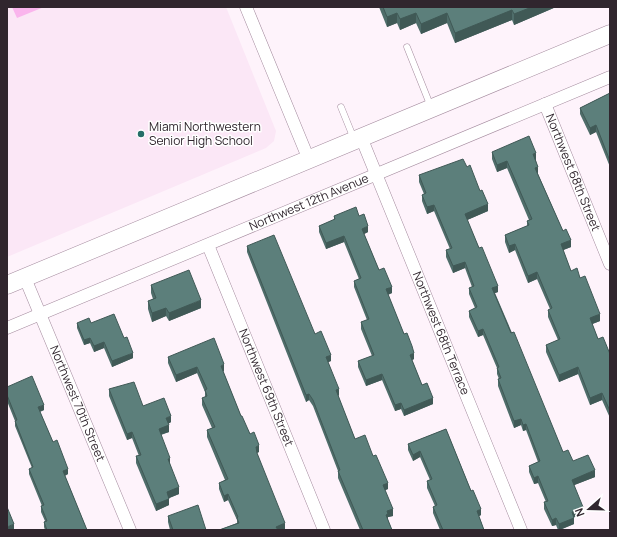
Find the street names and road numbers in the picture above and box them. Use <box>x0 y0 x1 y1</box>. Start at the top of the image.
street label: Northwest 68th Street <box>542 111 605 234</box>
street label: Northwest 12th Avenue <box>246 169 371 234</box>
street label: Northwest 68th Terrace <box>409 269 474 397</box>
street label: Northwest 69th Street <box>235 326 298 449</box>
street label: Northwest 70th Street <box>46 343 110 464</box>

